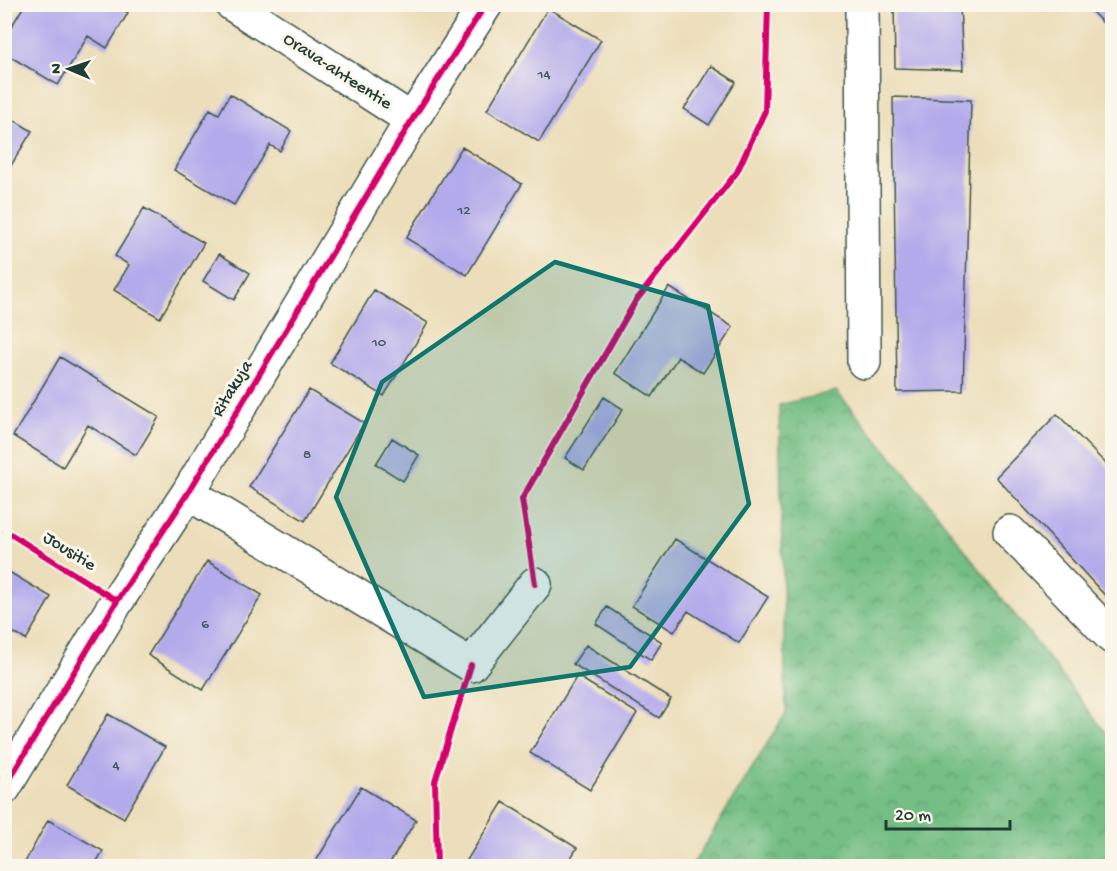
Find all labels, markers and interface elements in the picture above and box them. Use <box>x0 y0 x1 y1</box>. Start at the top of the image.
street label: Orava-ahteentie <box>279 29 396 115</box>
north arrow <box>39 39 99 99</box>
text: N <box>48 62 67 74</box>
house number: 14 <box>536 66 551 84</box>
house number: 12 <box>456 202 471 220</box>
house number: 10 <box>371 334 387 352</box>
street label: Ritakuja <box>208 356 259 421</box>
house number: 8 <box>303 446 311 464</box>
street label: Jousitie <box>39 528 100 577</box>
house number: 6 <box>201 616 209 634</box>
house number: 4 <box>112 757 120 775</box>
scale bar <box>886 793 1010 831</box>
text: 20 m <box>895 806 931 827</box>

